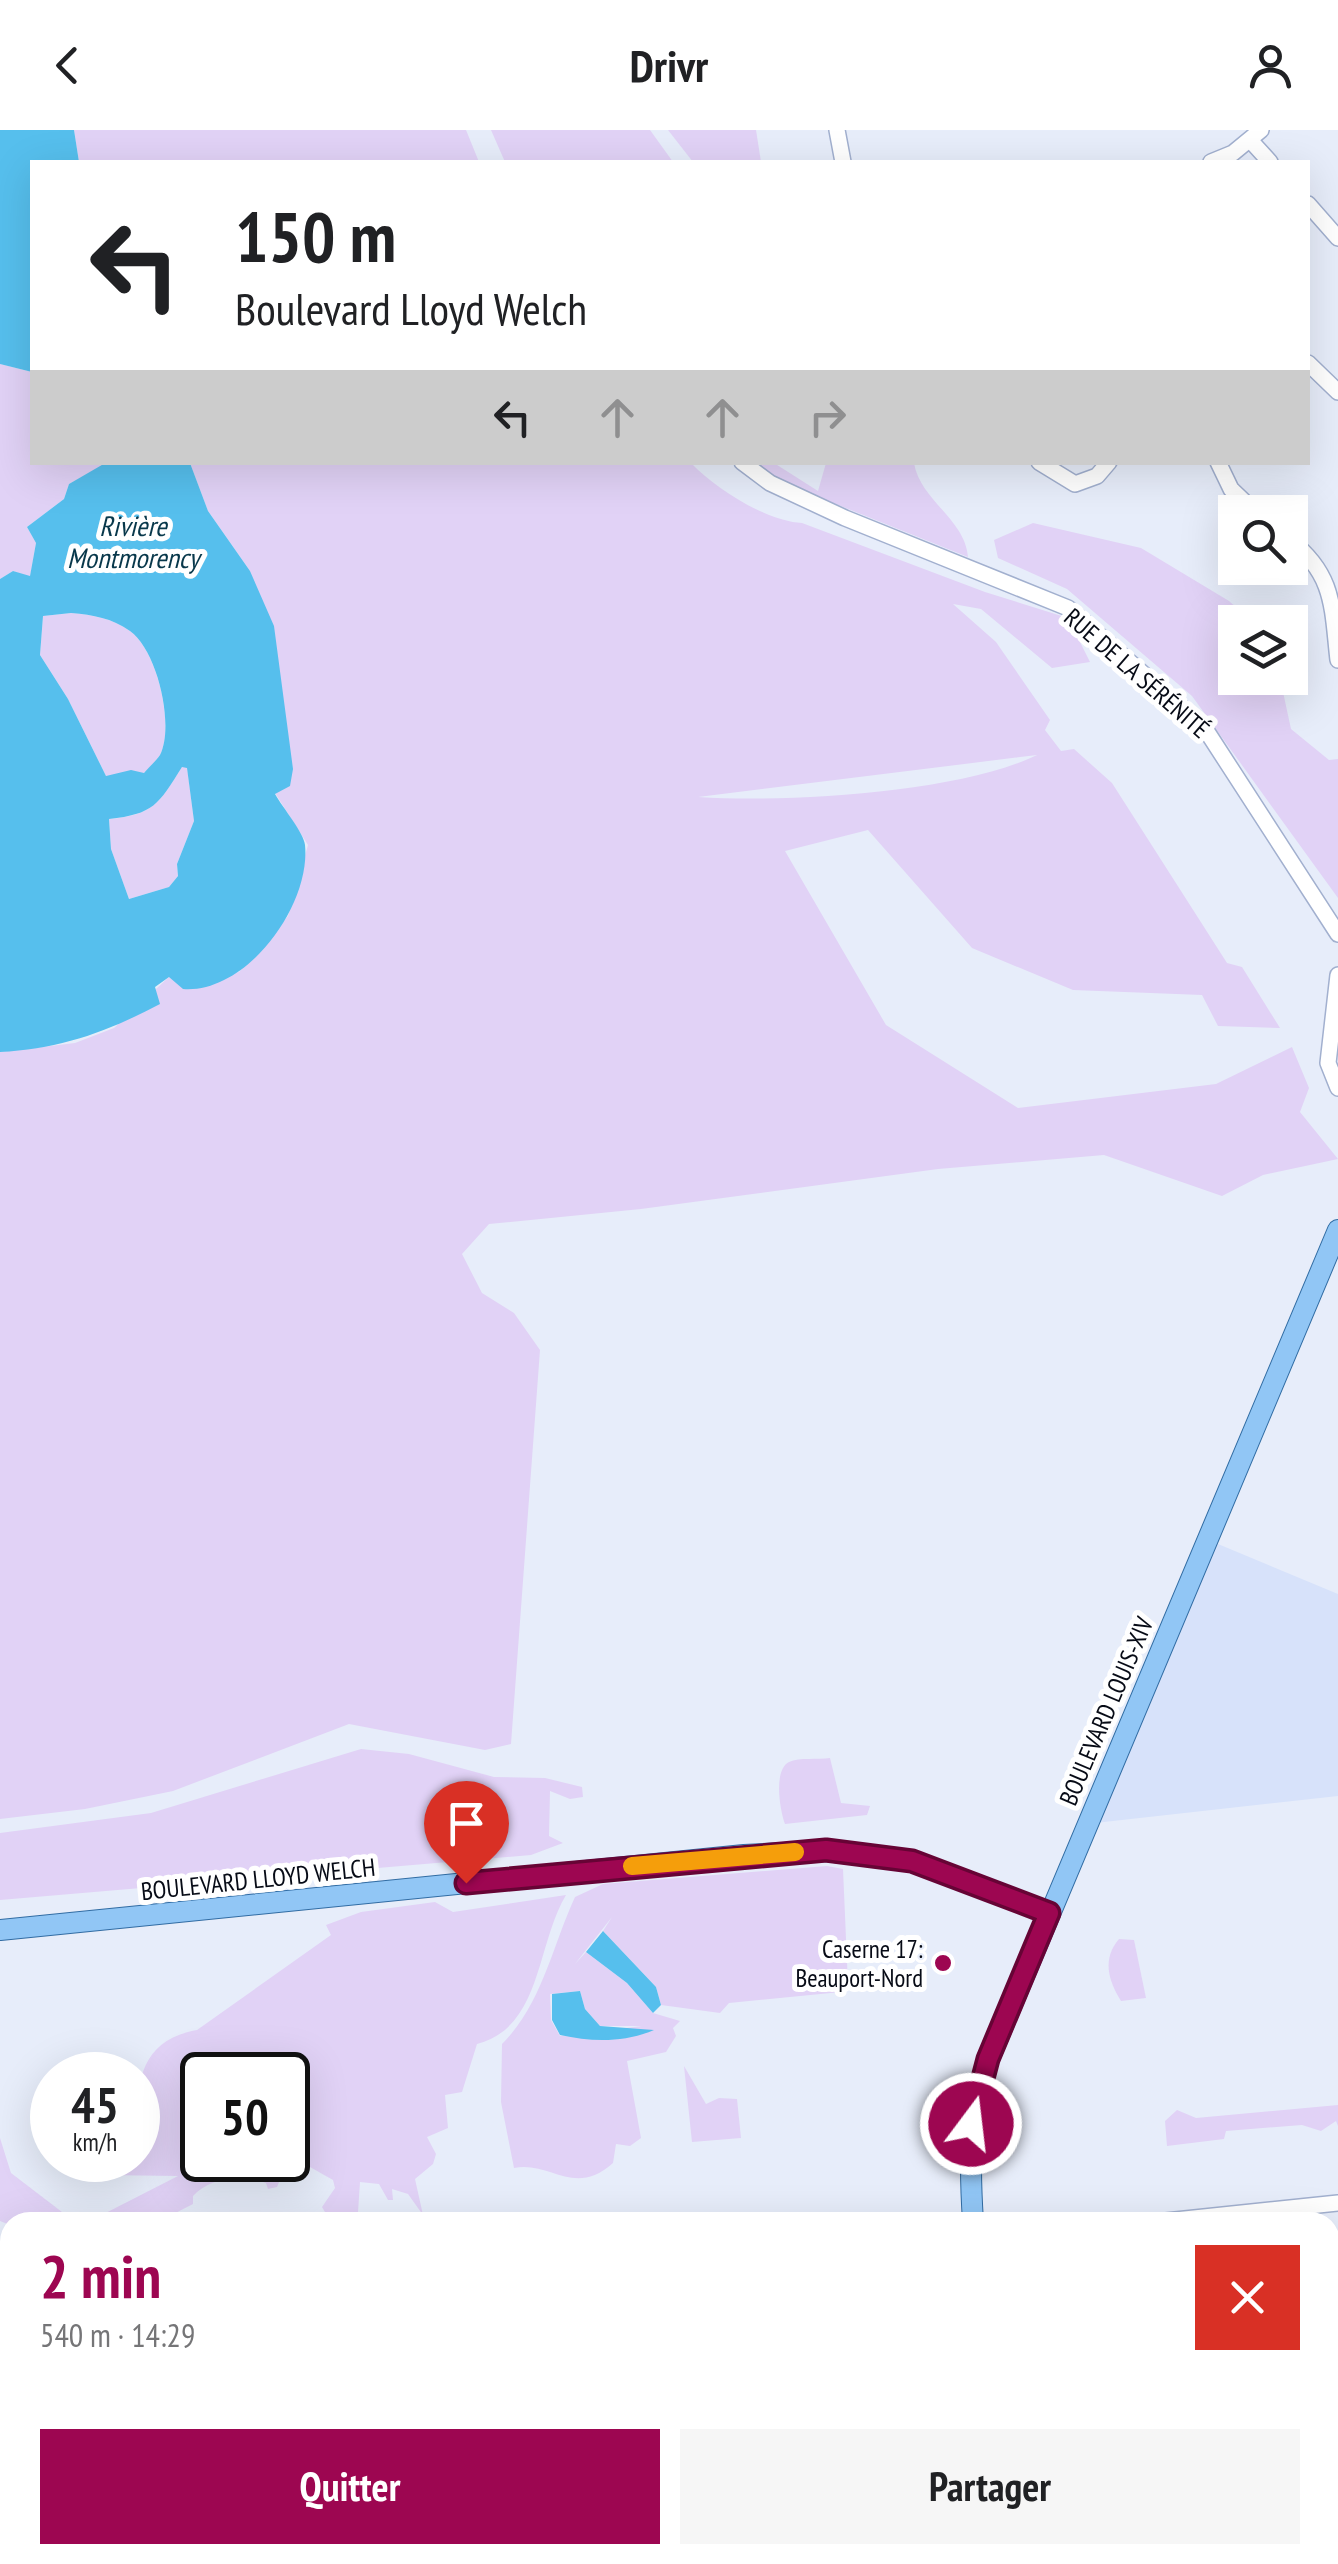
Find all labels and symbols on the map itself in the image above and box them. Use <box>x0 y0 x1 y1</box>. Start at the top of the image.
water label: Rivière Montmorency <box>67 507 202 576</box>
street label: RUE DE LA SÉRÉNITÉ <box>1058 601 1216 745</box>
street label: BOULEVARD LOUIS-XIV <box>1052 1612 1160 1810</box>
pin <box>424 1781 509 1884</box>
street label: BOULEVARD LLOYD WELCH <box>139 1851 377 1907</box>
place label: Caserne 17: Beauport-Nord <box>795 1933 923 1994</box>
marker: Caserne 17: Beauport-Nord <box>932 1952 954 1974</box>
speed limit sign: 50 <box>180 2052 310 2182</box>
position arrow <box>919 2072 1023 2176</box>

